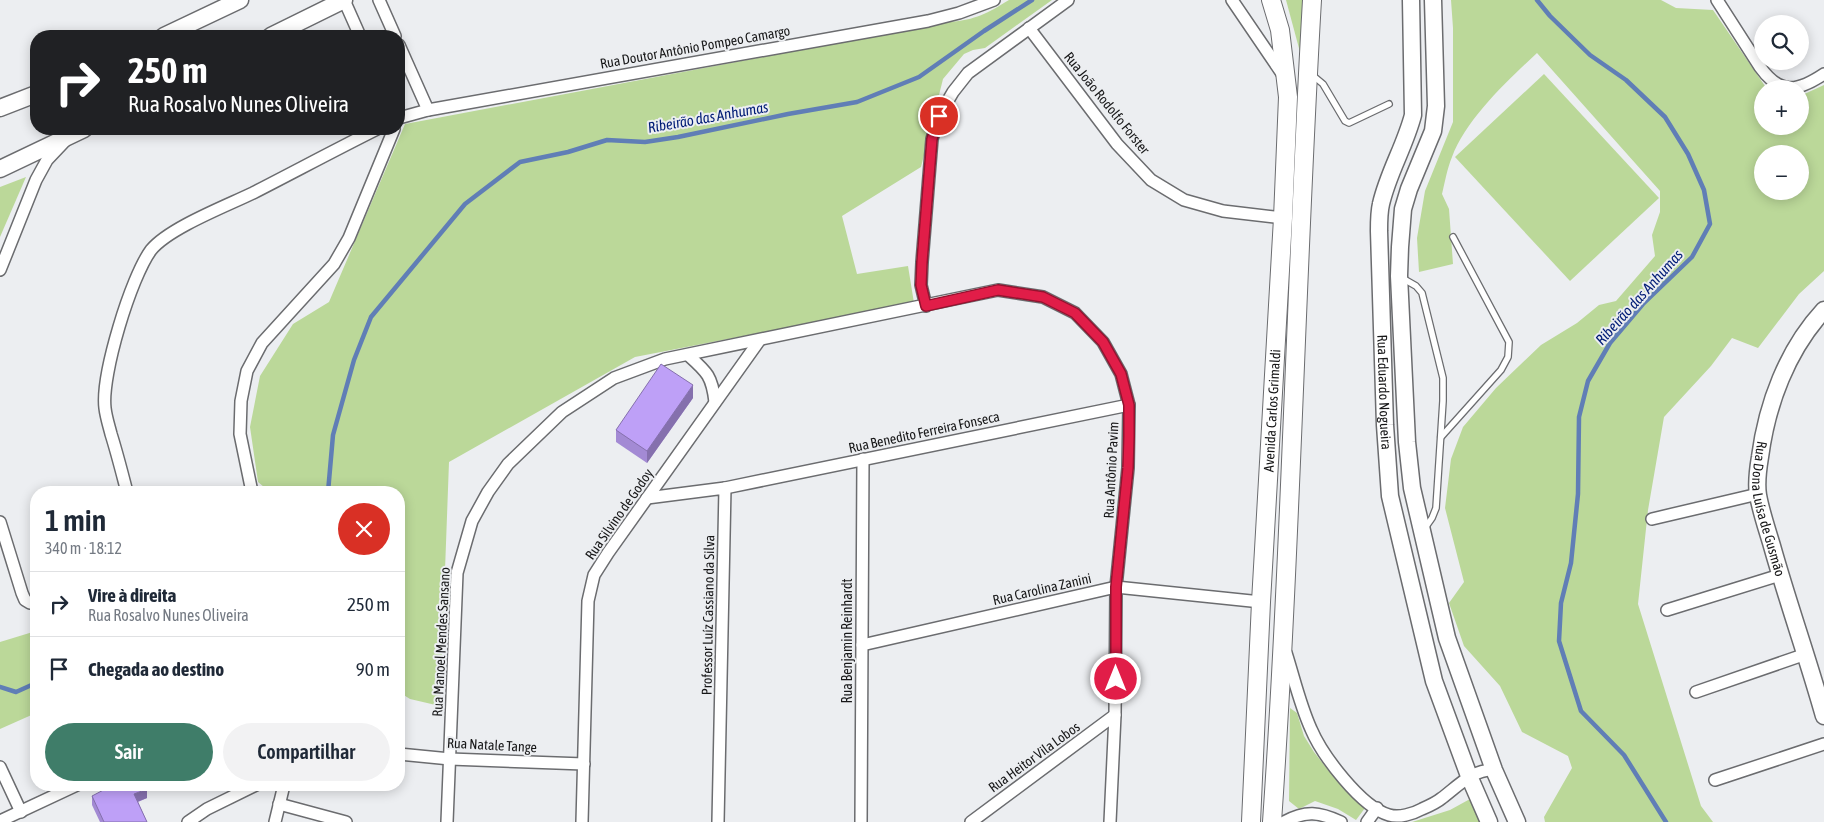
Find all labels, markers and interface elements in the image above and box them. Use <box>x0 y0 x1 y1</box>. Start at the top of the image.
map controls <box>1754 15 1809 200</box>
button: search <box>1754 15 1809 70</box>
street label: Rua Doutor Antônio Pompeo Camargo <box>599 22 791 72</box>
street label: Rua João Rodolfo Forster <box>1061 49 1154 158</box>
icon: right <box>45 50 110 115</box>
text: 250 m <box>128 50 207 90</box>
button: + <box>1754 80 1809 135</box>
text: Rua Rosalvo Nunes Oliveira <box>128 91 349 117</box>
pin <box>918 95 960 137</box>
water label: Ribeirão das Anhumas <box>646 98 770 136</box>
icon: arrive <box>925 102 953 130</box>
button: − <box>1754 145 1809 200</box>
water label: Ribeirão das Anhumas <box>1592 246 1686 348</box>
street label: Rua Eduardo Nogueira <box>1374 334 1395 450</box>
street label: Avenida Carlos Grimaldi <box>1260 349 1283 472</box>
street label: Rua Benedito Ferreira Fonseca <box>847 408 1001 456</box>
street label: Rua Antônio Pavim <box>1100 421 1122 519</box>
street label: Rua Dona Luísa de Gusmão <box>1749 440 1788 578</box>
street label: Rua Silvino de Godoy <box>582 465 656 562</box>
text: 1 min <box>45 503 106 537</box>
button: close <box>338 503 390 555</box>
street label: Professor Luíz Cassiano da Silva <box>699 535 717 695</box>
text: 340 m · 18:12 <box>45 539 122 557</box>
street label: Rua Manoel Mendes Sansano <box>429 567 453 717</box>
street label: Rua Carolina Zanini <box>991 570 1093 608</box>
street label: Rua Benjamin Reinhardt <box>839 578 855 704</box>
text: Vire à direita <box>88 584 176 606</box>
icon: right <box>45 590 73 618</box>
text: 250 m <box>347 593 390 615</box>
text: Rua Rosalvo Nunes Oliveira <box>88 606 249 624</box>
position arrow <box>1089 652 1141 704</box>
icon: arrive <box>45 655 73 683</box>
text: Chegada ao destino <box>88 658 224 680</box>
text: 90 m <box>356 658 390 680</box>
street label: Rua Heitor Vila Lobos <box>985 719 1083 795</box>
button: Sair <box>45 723 213 781</box>
button: Compartilhar <box>223 723 390 781</box>
street label: Rua Natale Tange <box>447 735 537 755</box>

